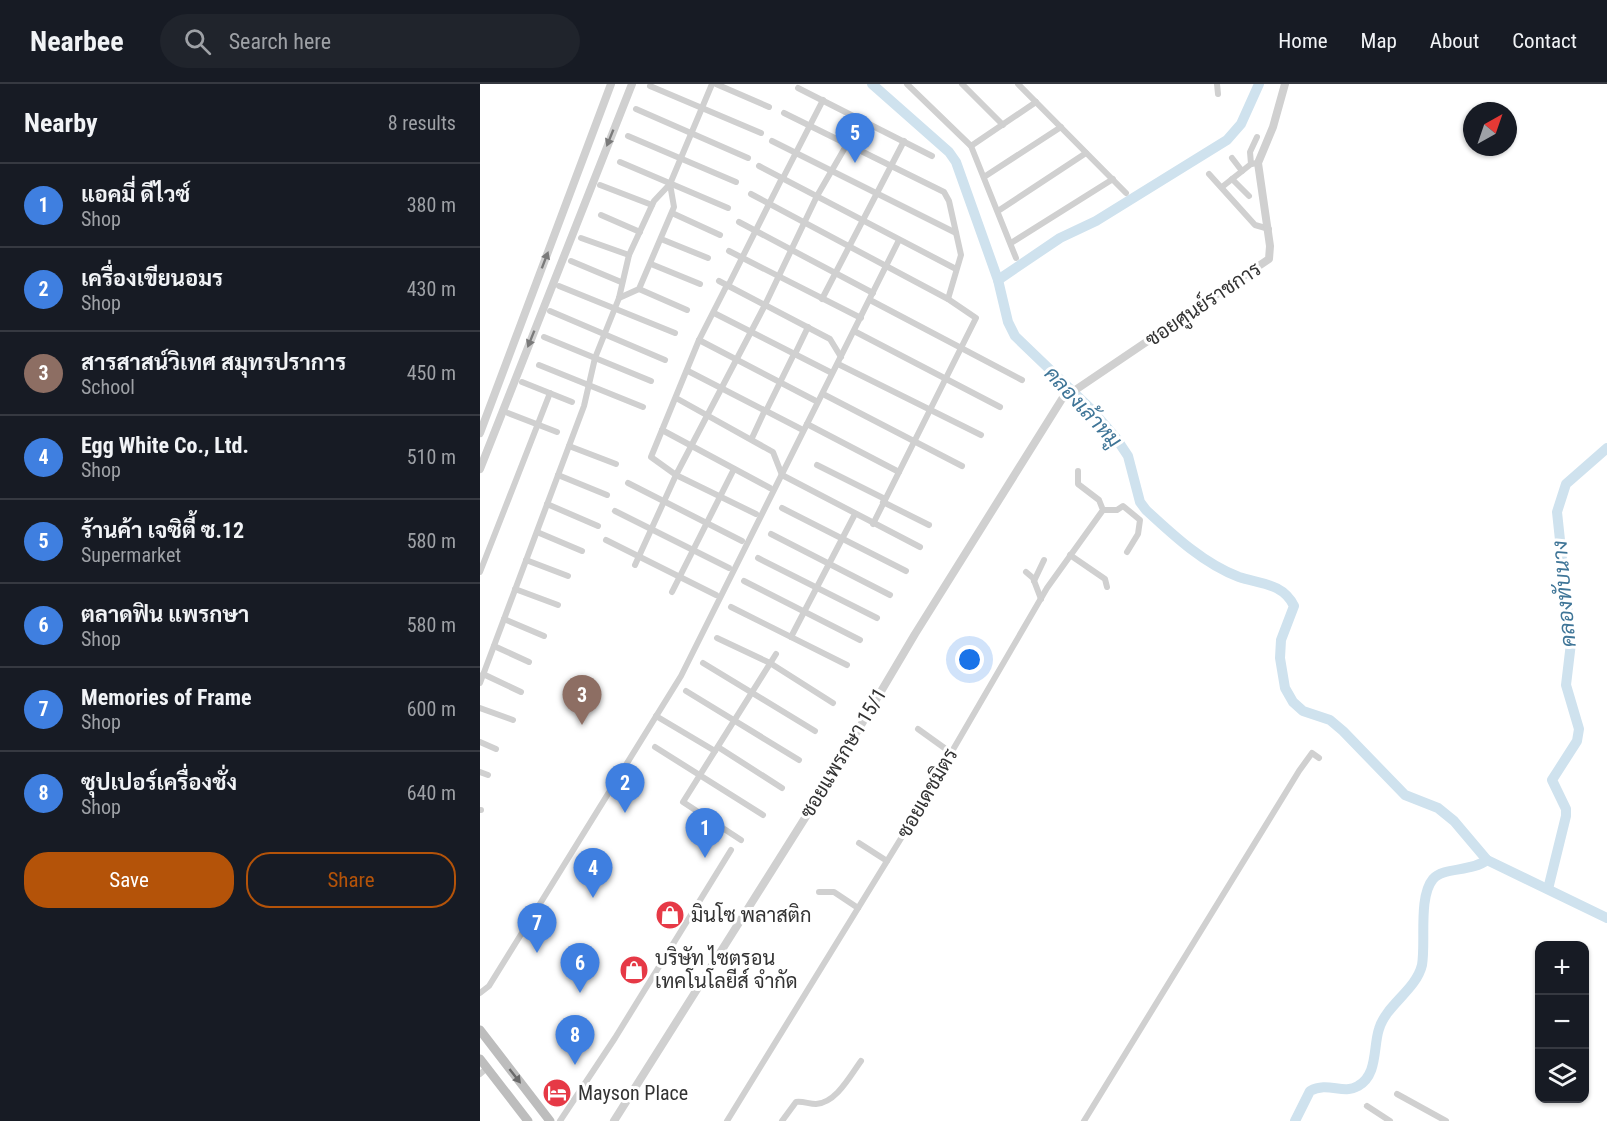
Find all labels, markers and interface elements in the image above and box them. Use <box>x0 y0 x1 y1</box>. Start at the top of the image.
search box <box>160 14 580 68</box>
text: Nearbee <box>30 25 124 58</box>
icon: search <box>181 25 214 58</box>
text: Search here <box>229 29 331 54</box>
text: Home <box>1278 29 1328 53</box>
text: Map <box>1361 29 1397 53</box>
text: About <box>1430 29 1479 53</box>
text: Contact <box>1512 29 1577 53</box>
north arrow <box>1463 102 1517 156</box>
text: Nearby <box>24 108 98 138</box>
text: 8 results <box>388 111 456 135</box>
pin: 5 <box>836 113 874 163</box>
one-way arrow <box>605 130 615 148</box>
text: แอคมี่ ดีไวซ์ <box>81 182 190 207</box>
text: 1 <box>38 193 49 217</box>
text: 380 m <box>407 193 456 217</box>
text: Shop <box>81 207 121 231</box>
one-way arrow <box>540 251 550 269</box>
street label: ซอยศูนย์ราชการ <box>1140 255 1267 354</box>
text: เครื่องเขียนอมร <box>81 266 223 291</box>
text: 2 <box>38 277 49 301</box>
text: 430 m <box>407 277 456 301</box>
text: Shop <box>81 291 121 315</box>
one-way arrow <box>526 331 536 349</box>
text: สารสาสน์วิเทศ สมุทรปราการ <box>81 350 346 375</box>
text: 3 <box>38 361 49 385</box>
text: 450 m <box>407 361 456 385</box>
water label: คลองเล้าหมู <box>1037 361 1127 455</box>
text: School <box>81 375 135 399</box>
text: Egg White Co., Ltd. <box>81 433 249 458</box>
text: 4 <box>38 445 49 469</box>
text: 510 m <box>407 445 456 469</box>
text: Shop <box>81 458 121 482</box>
text: ร้านค้า เจซิตี้ ซ.12 <box>81 518 244 543</box>
text: 5 <box>38 529 49 553</box>
text: 580 m <box>407 529 456 553</box>
water label: คลองทับนาง <box>1547 540 1581 648</box>
text: Supermarket <box>81 543 181 567</box>
text: ตลาดฟิน แพรกษา <box>81 602 249 627</box>
text: 6 <box>38 613 49 637</box>
text: 580 m <box>407 613 456 637</box>
text: Shop <box>81 627 121 651</box>
your location <box>955 645 984 674</box>
pin: 3 <box>562 676 602 725</box>
street label: ซอยแพรกษา 15/1 <box>795 684 891 822</box>
text: Memories of Frame <box>81 685 251 710</box>
text: 7 <box>38 697 49 721</box>
text: 600 m <box>407 697 456 721</box>
text: Shop <box>81 710 121 734</box>
street label: ซอยเดชมิตร <box>892 744 962 842</box>
pin: 2 <box>606 764 644 813</box>
text: ซุปเปอร์เครื่องชั่ง <box>81 770 237 795</box>
text: 8 <box>38 781 49 805</box>
text: 640 m <box>407 781 456 805</box>
text: Shop <box>81 795 121 819</box>
pin: 1 <box>686 808 724 858</box>
pin: 4 <box>574 848 612 898</box>
button: Save <box>24 852 234 908</box>
button: Share <box>246 852 456 908</box>
shop icon: มินโซ พลาสติก <box>654 899 686 931</box>
place label: มินโซ พลาสติก <box>691 902 811 927</box>
pin: 7 <box>518 904 556 953</box>
map controls <box>1535 941 1589 1103</box>
button: + <box>1535 941 1589 995</box>
pin: 6 <box>560 944 600 993</box>
place label: บริษัท ไซตรอน เทคโนโลยีส์ จำกัด <box>655 945 798 993</box>
shop icon: บริษัท ไซตรอน เทคโนโลยีส์ จำกัด <box>618 954 650 986</box>
button: − <box>1535 995 1589 1049</box>
pin: 8 <box>556 1016 595 1065</box>
button: layers <box>1535 1049 1589 1103</box>
one-way arrow <box>509 1067 521 1083</box>
hotel icon: Mayson Place <box>541 1077 573 1109</box>
place label: Mayson Place <box>578 1081 688 1105</box>

